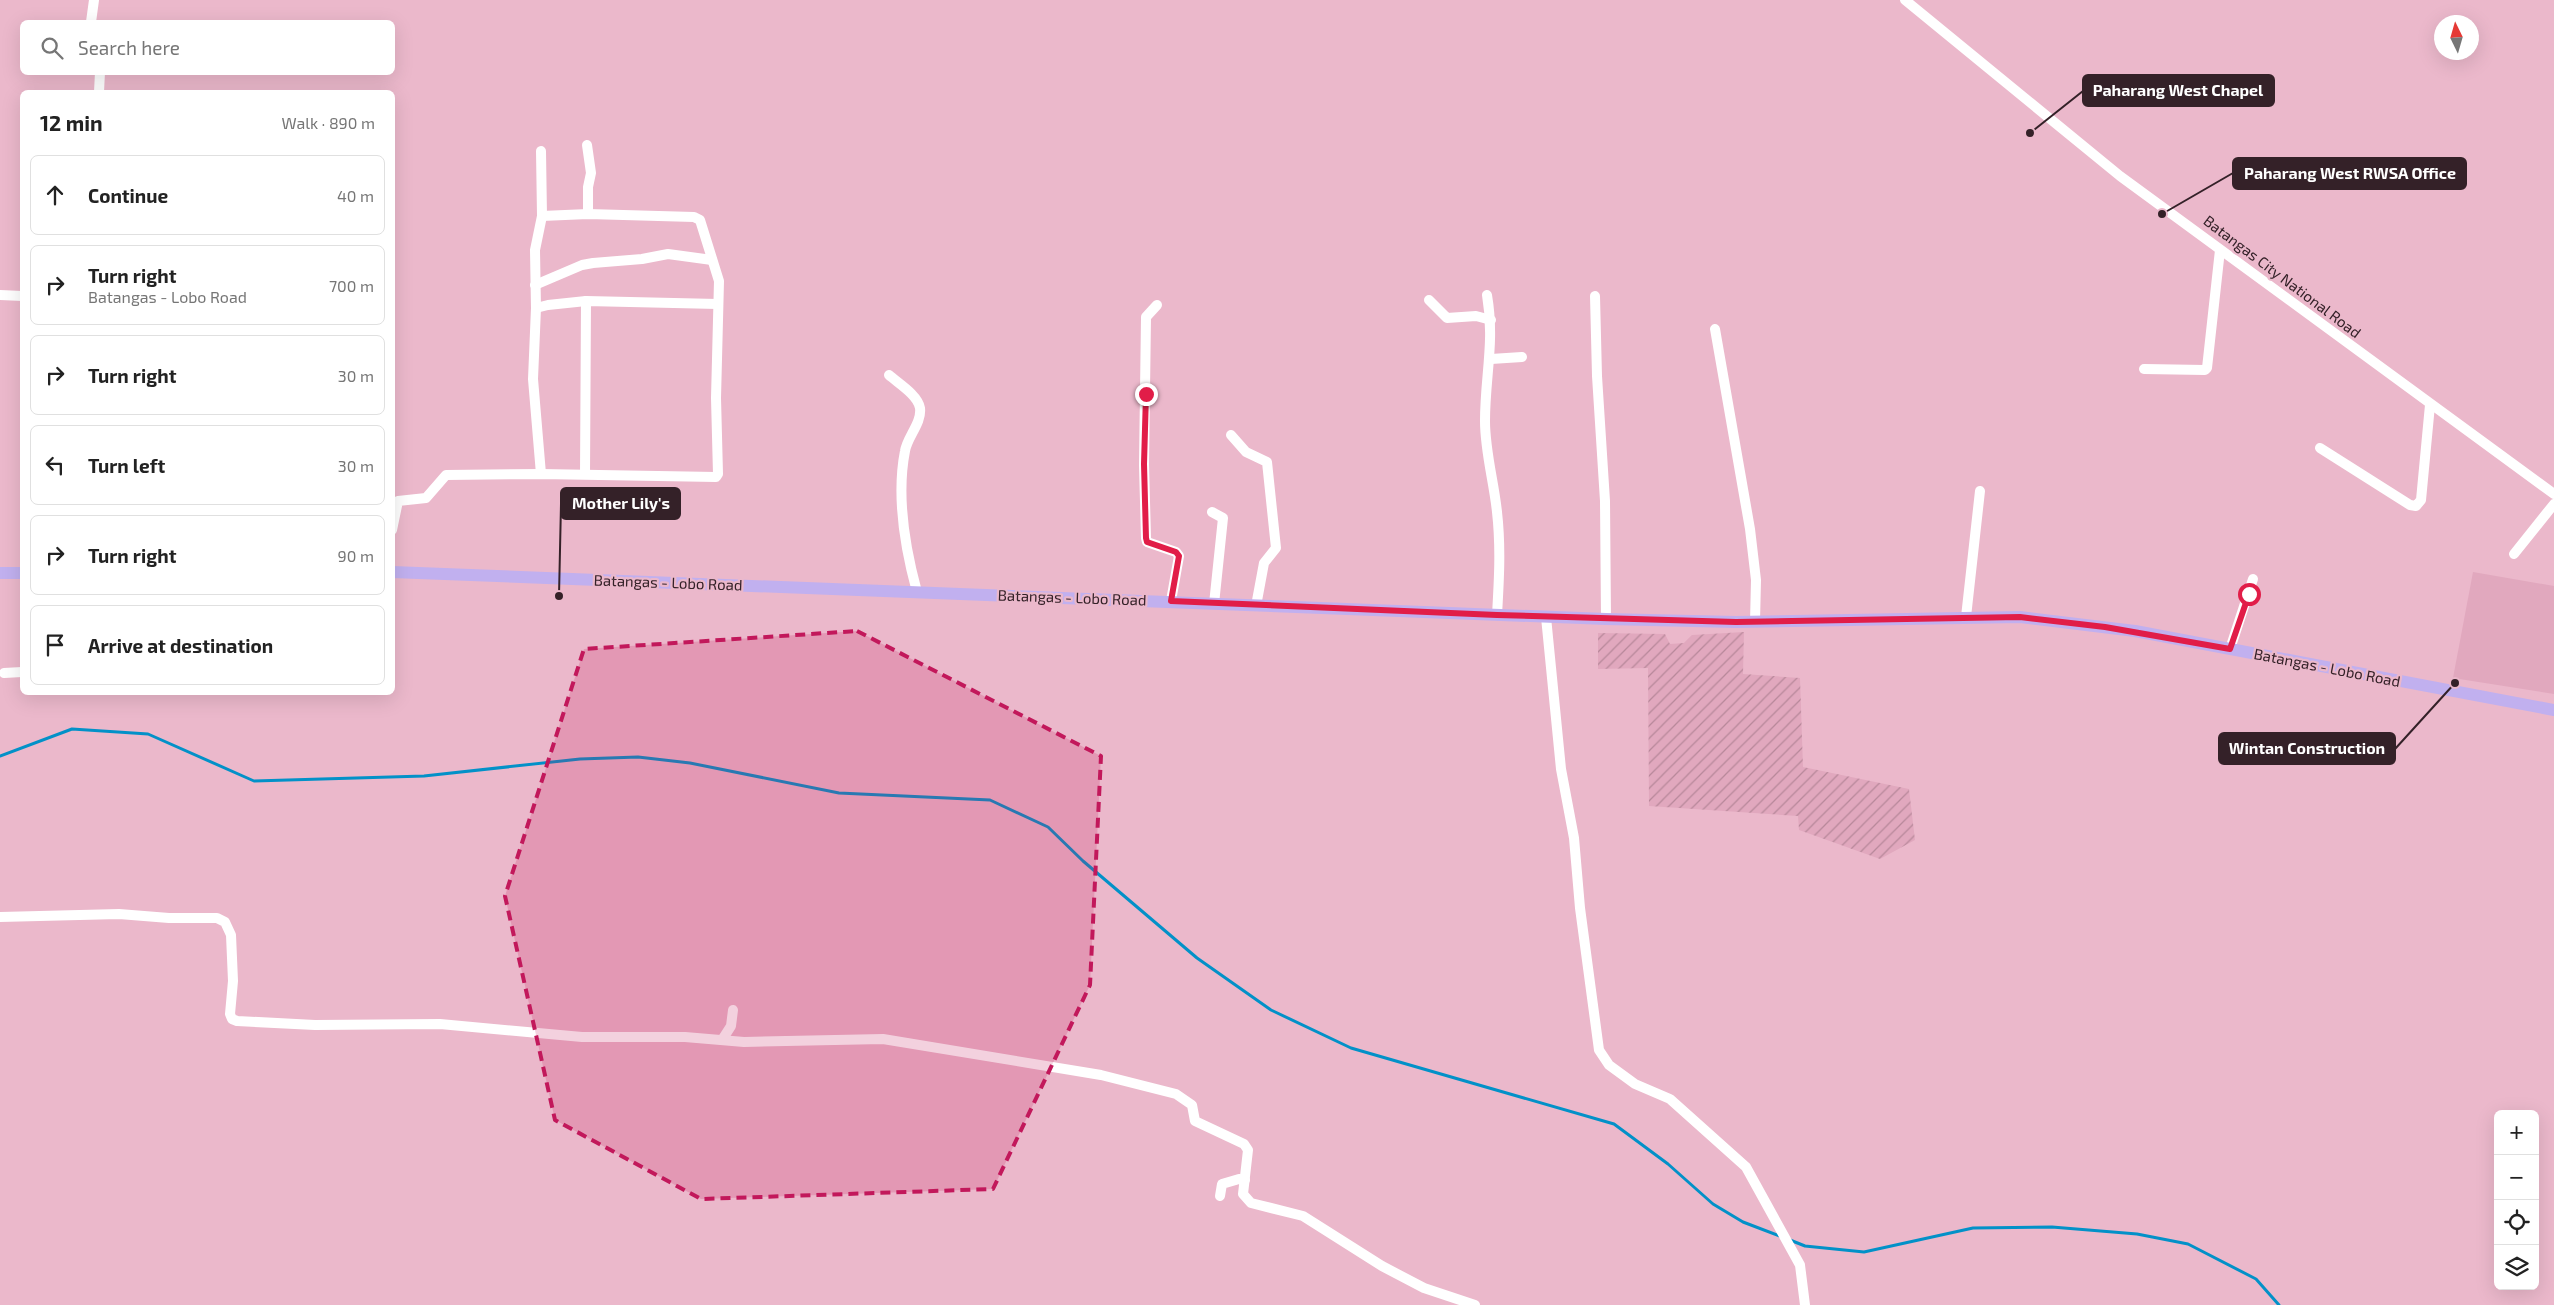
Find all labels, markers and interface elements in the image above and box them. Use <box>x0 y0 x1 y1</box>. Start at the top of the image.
north arrow <box>2434 15 2479 60</box>
search box <box>20 20 395 75</box>
icon: search <box>38 34 66 62</box>
text: Search here <box>78 36 180 59</box>
callout: Paharang West Chapel <box>2083 75 2274 106</box>
text: Paharang West Chapel <box>2093 80 2264 99</box>
text: 12 min <box>40 110 103 135</box>
text: Walk · 890 m <box>281 113 375 132</box>
callout: Paharang West RWSA Office <box>2233 158 2466 189</box>
text: Paharang West RWSA Office <box>2244 163 2456 182</box>
icon: ahead <box>41 181 69 209</box>
text: Continue <box>88 184 168 207</box>
text: 40 m <box>337 186 374 205</box>
street label: Batangas City National Road <box>2200 211 2365 341</box>
text: Turn right <box>88 264 176 287</box>
icon: right <box>41 271 69 299</box>
text: 700 m <box>329 276 374 295</box>
text: Batangas - Lobo Road <box>88 287 247 306</box>
icon: right <box>41 361 69 389</box>
text: Turn right <box>88 364 176 387</box>
text: 30 m <box>338 366 374 385</box>
route end <box>1135 383 1158 406</box>
icon: left <box>41 451 69 479</box>
text: Turn left <box>88 454 165 477</box>
text: 30 m <box>338 456 374 475</box>
callout: Mother Lily's <box>561 488 680 519</box>
text: Mother Lily's <box>572 493 670 513</box>
icon: right <box>41 541 69 569</box>
text: Turn right <box>88 544 176 567</box>
text: 90 m <box>338 546 374 565</box>
street label: Batangas - Lobo Road <box>593 570 743 594</box>
route start <box>2238 583 2261 606</box>
street label: Batangas - Lobo Road <box>997 585 1147 609</box>
icon: arrive <box>41 631 69 659</box>
text: Arrive at destination <box>88 634 273 657</box>
street label: Batangas - Lobo Road <box>2252 644 2402 690</box>
callout: Wintan Construction <box>2219 733 2395 764</box>
text: Wintan Construction <box>2229 738 2385 757</box>
map controls <box>2494 1110 2539 1290</box>
button: + <box>2494 1110 2539 1155</box>
button: − <box>2494 1155 2539 1200</box>
button: locate <box>2494 1200 2539 1245</box>
button: layers <box>2494 1245 2539 1290</box>

